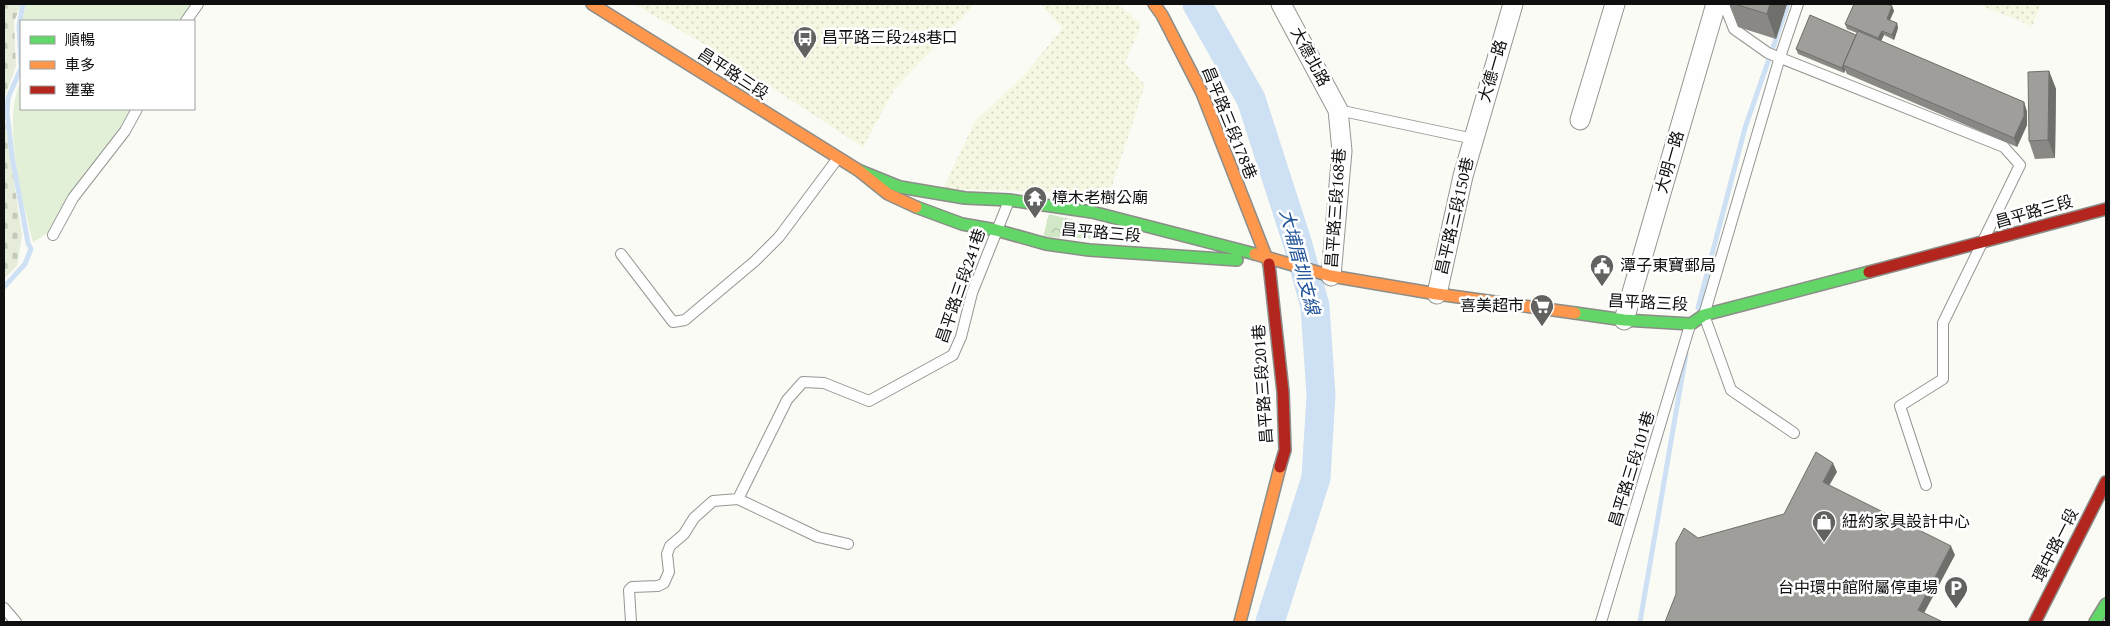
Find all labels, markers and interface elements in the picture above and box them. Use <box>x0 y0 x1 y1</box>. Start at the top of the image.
legend <box>20 20 195 110</box>
street label: 大德北路 <box>1284 23 1336 91</box>
bus stop icon: 昌平路三段248巷口 <box>792 25 818 59</box>
place label: 昌平路三段248巷口 <box>822 26 958 50</box>
text: 順暢 <box>65 29 95 52</box>
street label: 大德一路 <box>1473 37 1513 105</box>
street label: 昌平路三段 <box>693 42 773 106</box>
text: 車多 <box>65 54 95 77</box>
street label: 昌平路三段178巷 <box>1195 63 1263 183</box>
text: 壅塞 <box>65 79 95 102</box>
street label: 大明一路 <box>1650 128 1690 196</box>
street label: 昌平路三段168巷 <box>1320 147 1352 269</box>
street label: 昌平路三段150巷 <box>1430 155 1480 277</box>
temple icon: 樟木老樹公廟 <box>1022 185 1048 219</box>
place label: 樟木老樹公廟 <box>1052 186 1148 210</box>
street label: 昌平路三段 <box>1992 189 2076 235</box>
water label: 大埔厝圳支線 <box>1272 206 1327 320</box>
street label: 昌平路三段 <box>1060 218 1142 248</box>
street label: 昌平路三段241巷 <box>930 225 992 347</box>
public building icon: 潭子東寶郵局 <box>1589 253 1615 287</box>
place label: 潭子東寶郵局 <box>1620 254 1716 278</box>
street label: 昌平路三段 <box>1607 289 1689 317</box>
supermarket icon: 喜美超市 <box>1529 293 1555 327</box>
place label: 喜美超市 <box>1460 294 1524 318</box>
street label: 昌平路三段201巷 <box>1247 323 1279 445</box>
street label: 昌平路三段101巷 <box>1603 408 1661 530</box>
street label: 環中路一段 <box>2027 504 2085 586</box>
shop icon: 紐約家具設計中心 <box>1811 509 1837 543</box>
place label: 紐約家具設計中心 <box>1842 510 1970 534</box>
parking icon: 台中環中館附屬停車場 <box>1943 575 1969 609</box>
place label: 台中環中館附屬停車場 <box>1778 576 1938 600</box>

